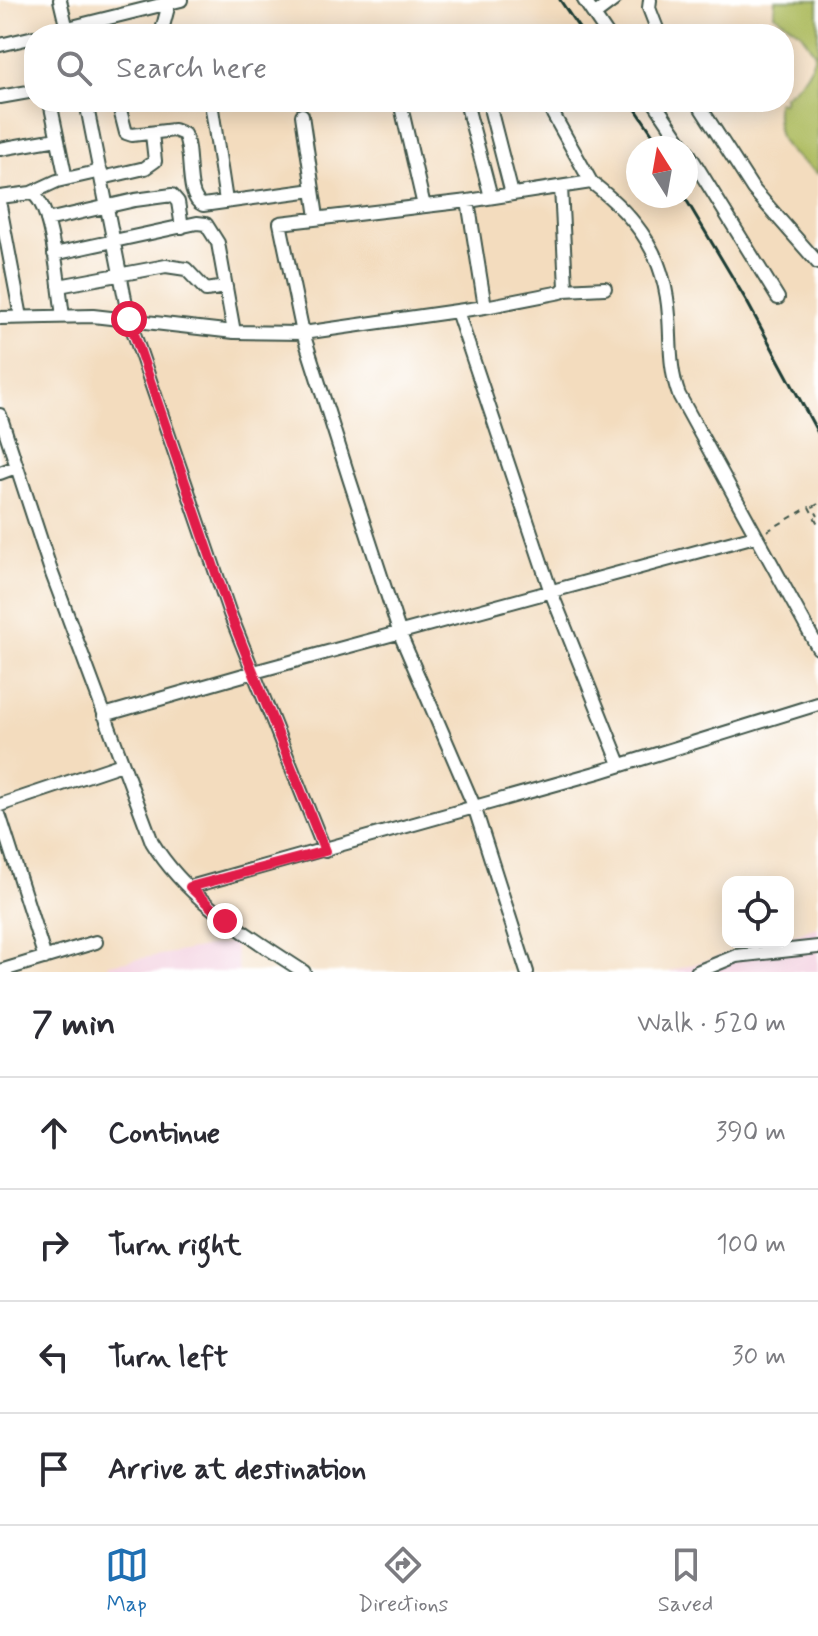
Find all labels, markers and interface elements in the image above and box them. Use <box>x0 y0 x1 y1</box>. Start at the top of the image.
search box <box>24 24 794 112</box>
icon: search <box>52 46 96 90</box>
text: Search here <box>116 49 267 88</box>
north arrow <box>626 136 698 208</box>
route start <box>111 301 147 337</box>
map controls <box>722 876 794 948</box>
button: locate <box>722 876 794 948</box>
route end <box>207 903 243 939</box>
text: 7 min <box>32 1002 116 1047</box>
text: Walk · 520 m <box>637 1007 786 1041</box>
icon: ahead <box>32 1111 76 1155</box>
text: Continue <box>108 1114 220 1153</box>
text: 390 m <box>715 1116 786 1150</box>
icon: right <box>32 1223 76 1267</box>
text: Turn right <box>108 1226 241 1265</box>
text: 100 m <box>716 1228 786 1262</box>
icon: left <box>32 1335 76 1379</box>
text: Turn left <box>108 1338 228 1377</box>
text: 30 m <box>732 1340 786 1374</box>
icon: arrive <box>32 1447 76 1491</box>
text: Arrive at destination <box>108 1450 366 1489</box>
tab: Map <box>105 1543 149 1619</box>
tab: Directions <box>358 1543 448 1619</box>
tab: Saved <box>658 1543 713 1619</box>

